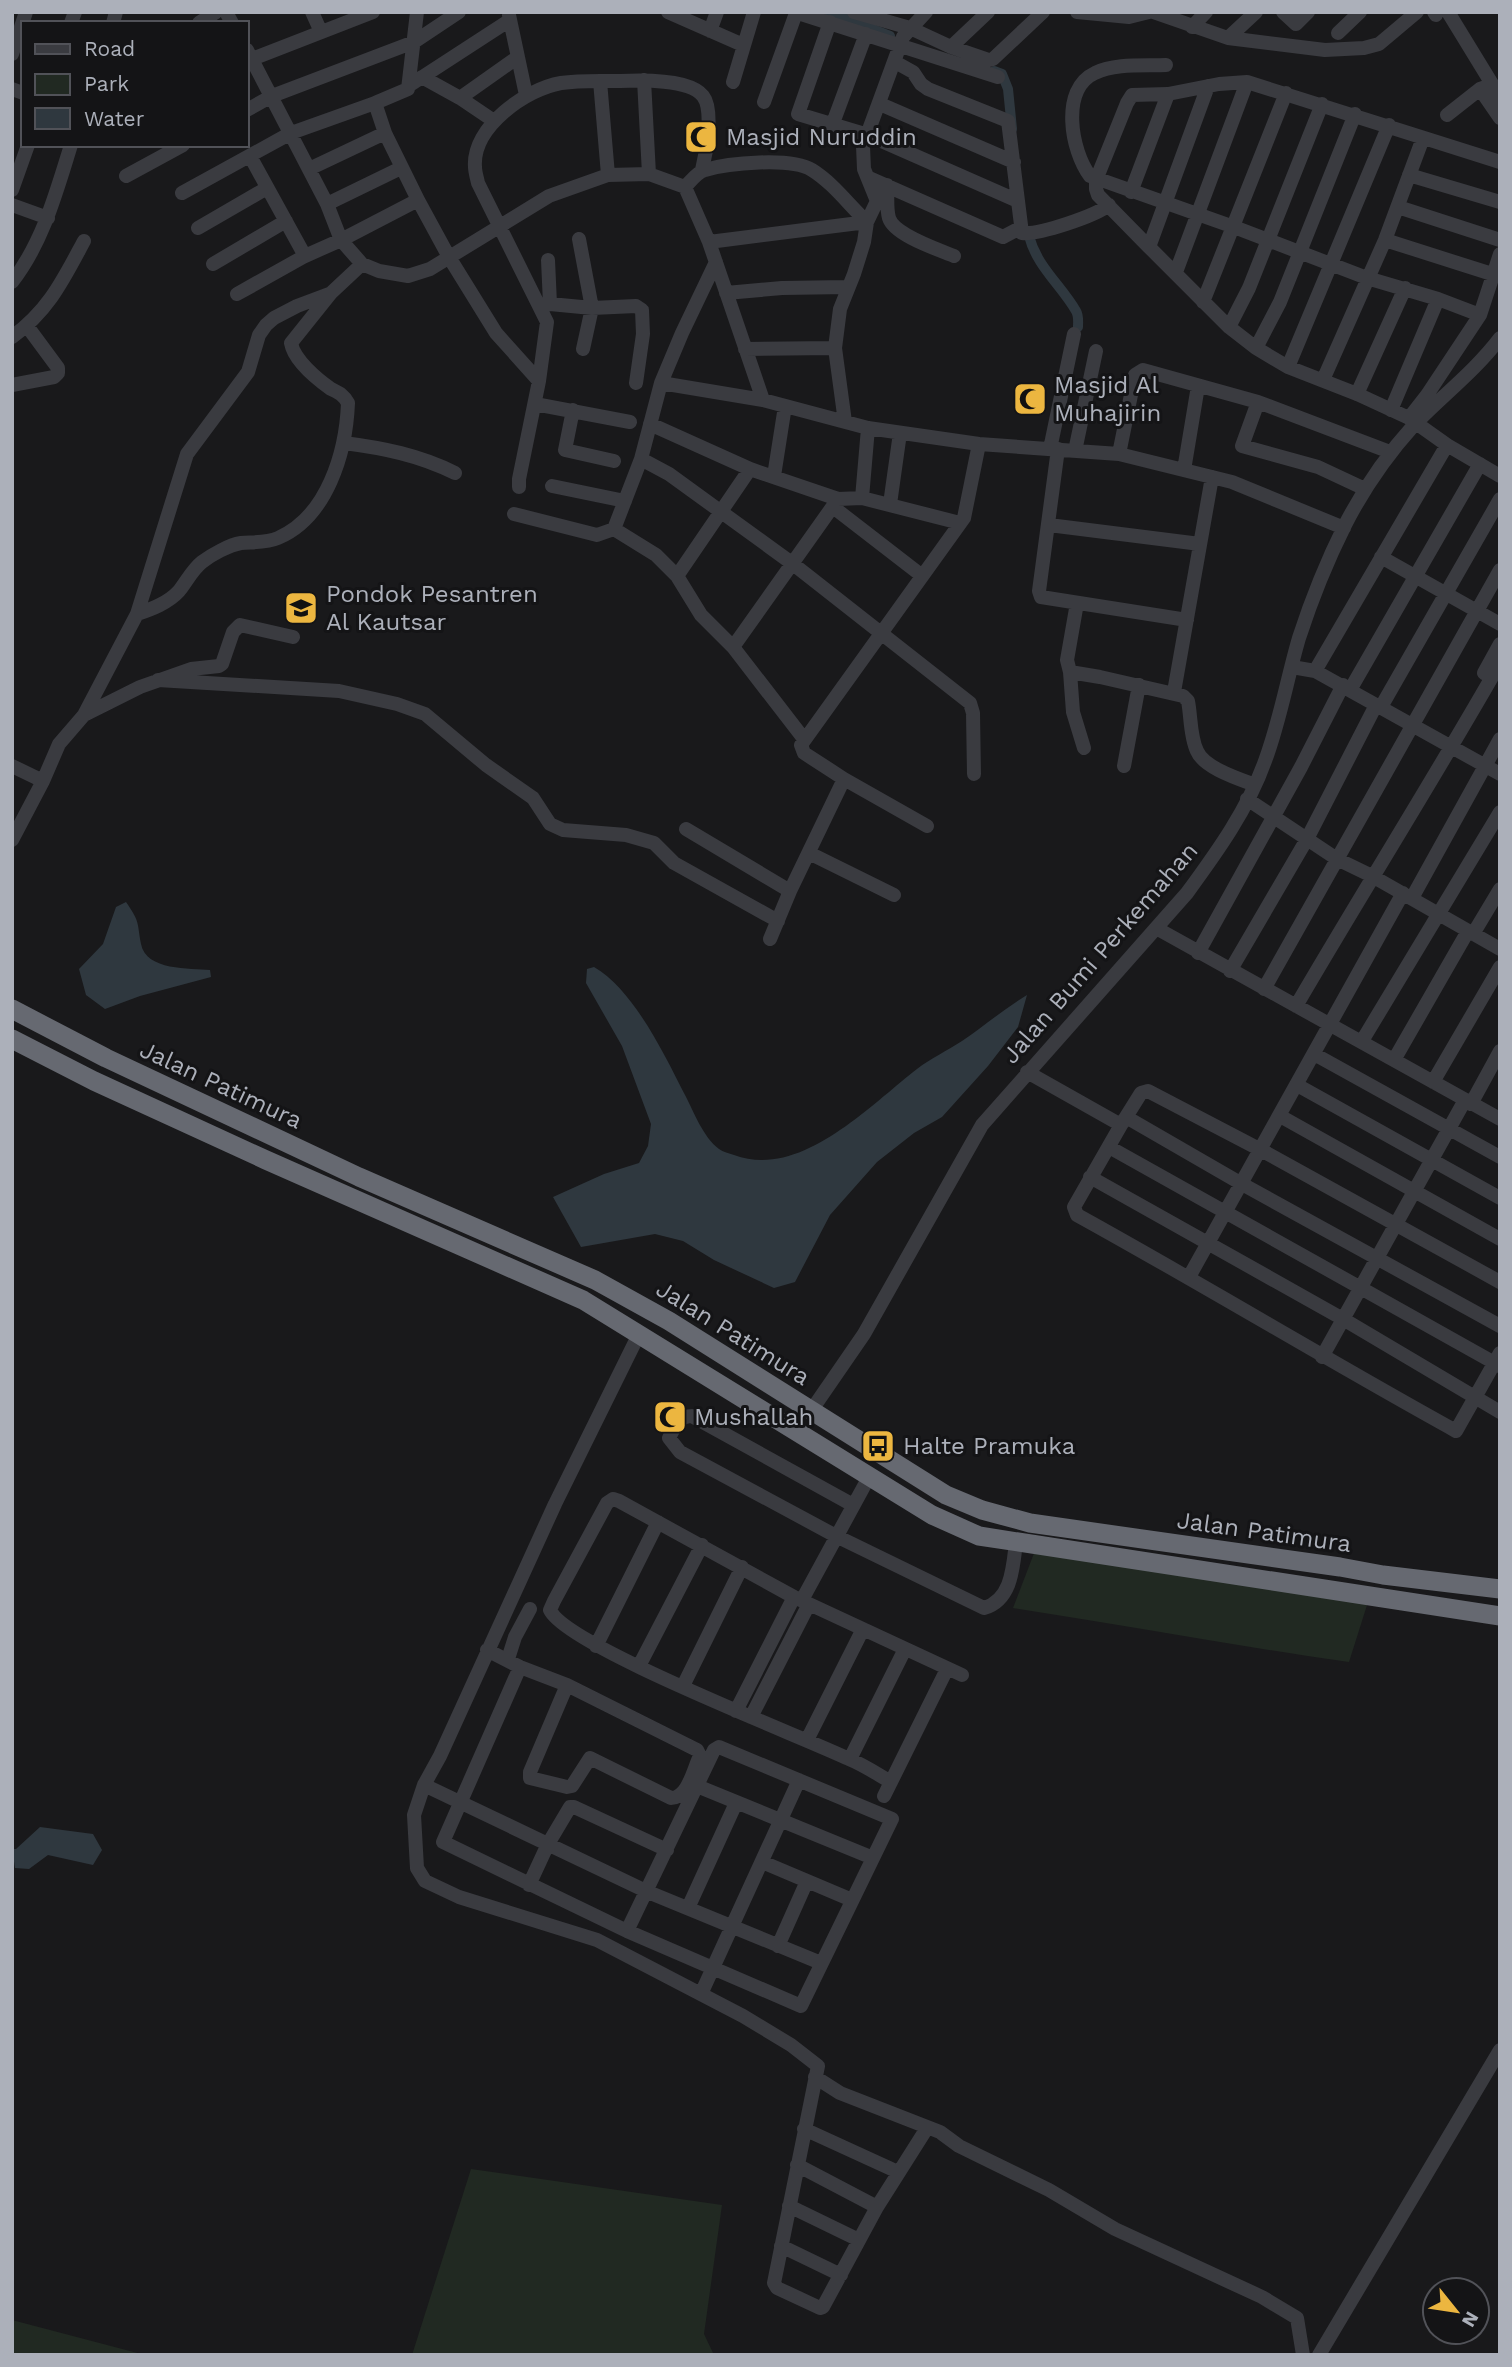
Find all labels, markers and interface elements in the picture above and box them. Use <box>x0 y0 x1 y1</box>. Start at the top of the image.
legend <box>21 21 248 147</box>
text: Road <box>84 36 135 61</box>
text: Park <box>84 71 129 96</box>
text: Water <box>84 106 145 131</box>
mosque icon: Masjid Nuruddin <box>682 118 720 156</box>
place label: Masjid Nuruddin <box>726 123 917 151</box>
place label: Masjid Al Muhajirin <box>1054 371 1161 427</box>
mosque icon: Masjid Al Muhajirin <box>1011 380 1049 418</box>
place label: Pondok Pesantren Al Kautsar <box>326 580 538 636</box>
school or university icon: Pondok Pesantren Al Kautsar <box>282 589 320 627</box>
street label: Jalan Bumi Perkemahan <box>996 837 1204 1069</box>
street label: Jalan Patimura <box>136 1035 306 1135</box>
street label: Jalan Patimura <box>651 1275 815 1391</box>
mosque icon: Mushallah <box>651 1398 689 1436</box>
place label: Mushallah <box>694 1403 813 1431</box>
bus stop icon: Halte Pramuka <box>859 1427 897 1465</box>
place label: Halte Pramuka <box>903 1432 1075 1460</box>
street label: Jalan Patimura <box>1175 1506 1353 1558</box>
north arrow <box>1421 2276 1491 2346</box>
text: N <box>1457 2307 1484 2331</box>

